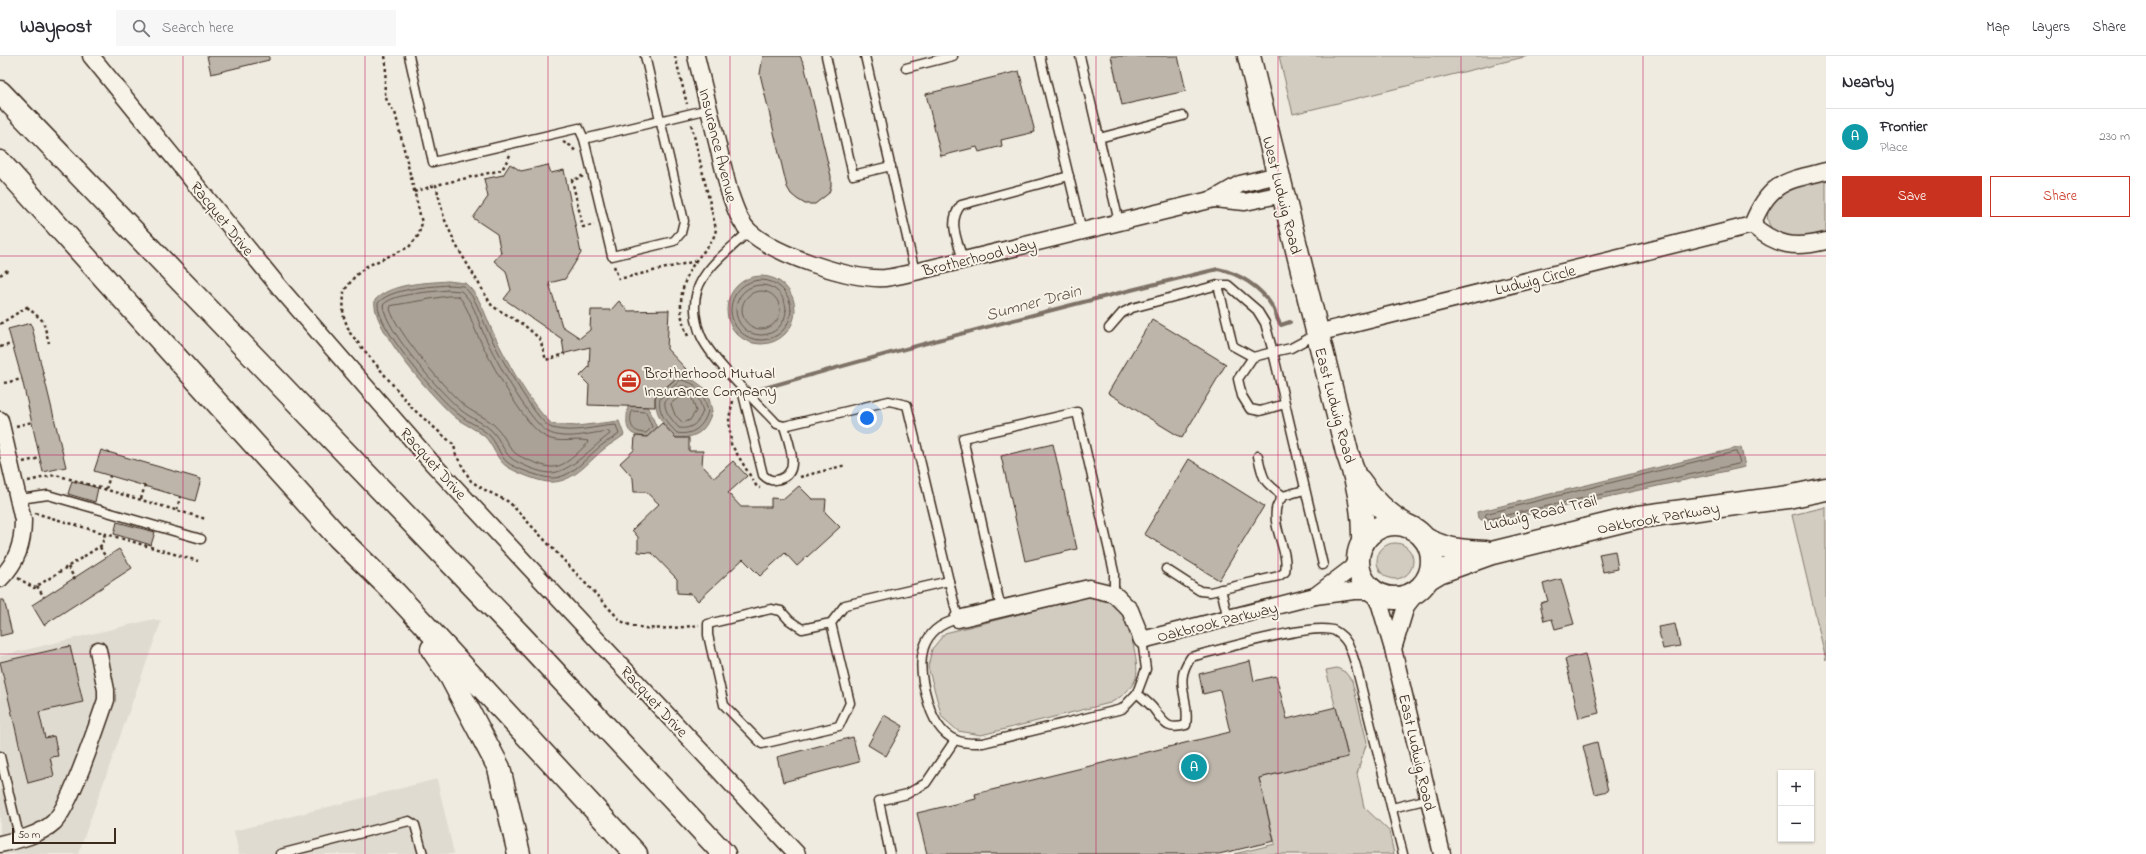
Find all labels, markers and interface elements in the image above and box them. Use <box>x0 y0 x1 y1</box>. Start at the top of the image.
search box <box>116 10 396 46</box>
text: Waypost <box>20 14 92 41</box>
icon: search <box>130 17 152 39</box>
text: Search here <box>162 17 234 39</box>
text: Map <box>1986 17 2010 38</box>
text: Layers <box>2032 17 2070 38</box>
text: Share <box>2092 17 2126 38</box>
text: Nearby <box>1842 70 1894 95</box>
street label: Insurance Avenue <box>691 86 743 206</box>
text: Frontier <box>1880 116 1927 138</box>
text: A <box>1851 127 1859 146</box>
text: 230 m <box>2099 127 2130 146</box>
street label: West Ludwig Road <box>1255 134 1307 257</box>
text: Place <box>1880 138 1908 157</box>
button: Save <box>1842 176 1982 217</box>
button: Share <box>1990 176 2130 217</box>
street label: Racquet Drive <box>184 177 260 263</box>
street label: Brotherhood Way <box>919 232 1039 284</box>
street label: Ludwig Circle <box>1493 259 1579 303</box>
water label: Sumner Drain <box>983 279 1084 328</box>
street label: East Ludwig Road <box>1307 345 1361 466</box>
place label: Brotherhood Mutual Insurance Company <box>643 362 776 404</box>
office icon: Brotherhood Mutual Insurance Company <box>616 368 642 394</box>
your location <box>857 408 877 428</box>
street label: Racquet Drive <box>393 423 472 507</box>
street label: Ludwig Road Trail <box>1481 489 1600 539</box>
street label: Oakbrook Parkway <box>1595 496 1721 542</box>
street label: Oakbrook Parkway <box>1155 596 1280 650</box>
street label: Racquet Drive <box>614 661 694 744</box>
street label: East Ludwig Road <box>1391 692 1441 813</box>
pin: A <box>1181 752 1207 782</box>
map controls <box>1778 770 1814 842</box>
button: + <box>1778 770 1814 806</box>
button: − <box>1778 806 1814 842</box>
scale bar <box>12 826 116 845</box>
text: 50 m <box>18 827 40 843</box>

